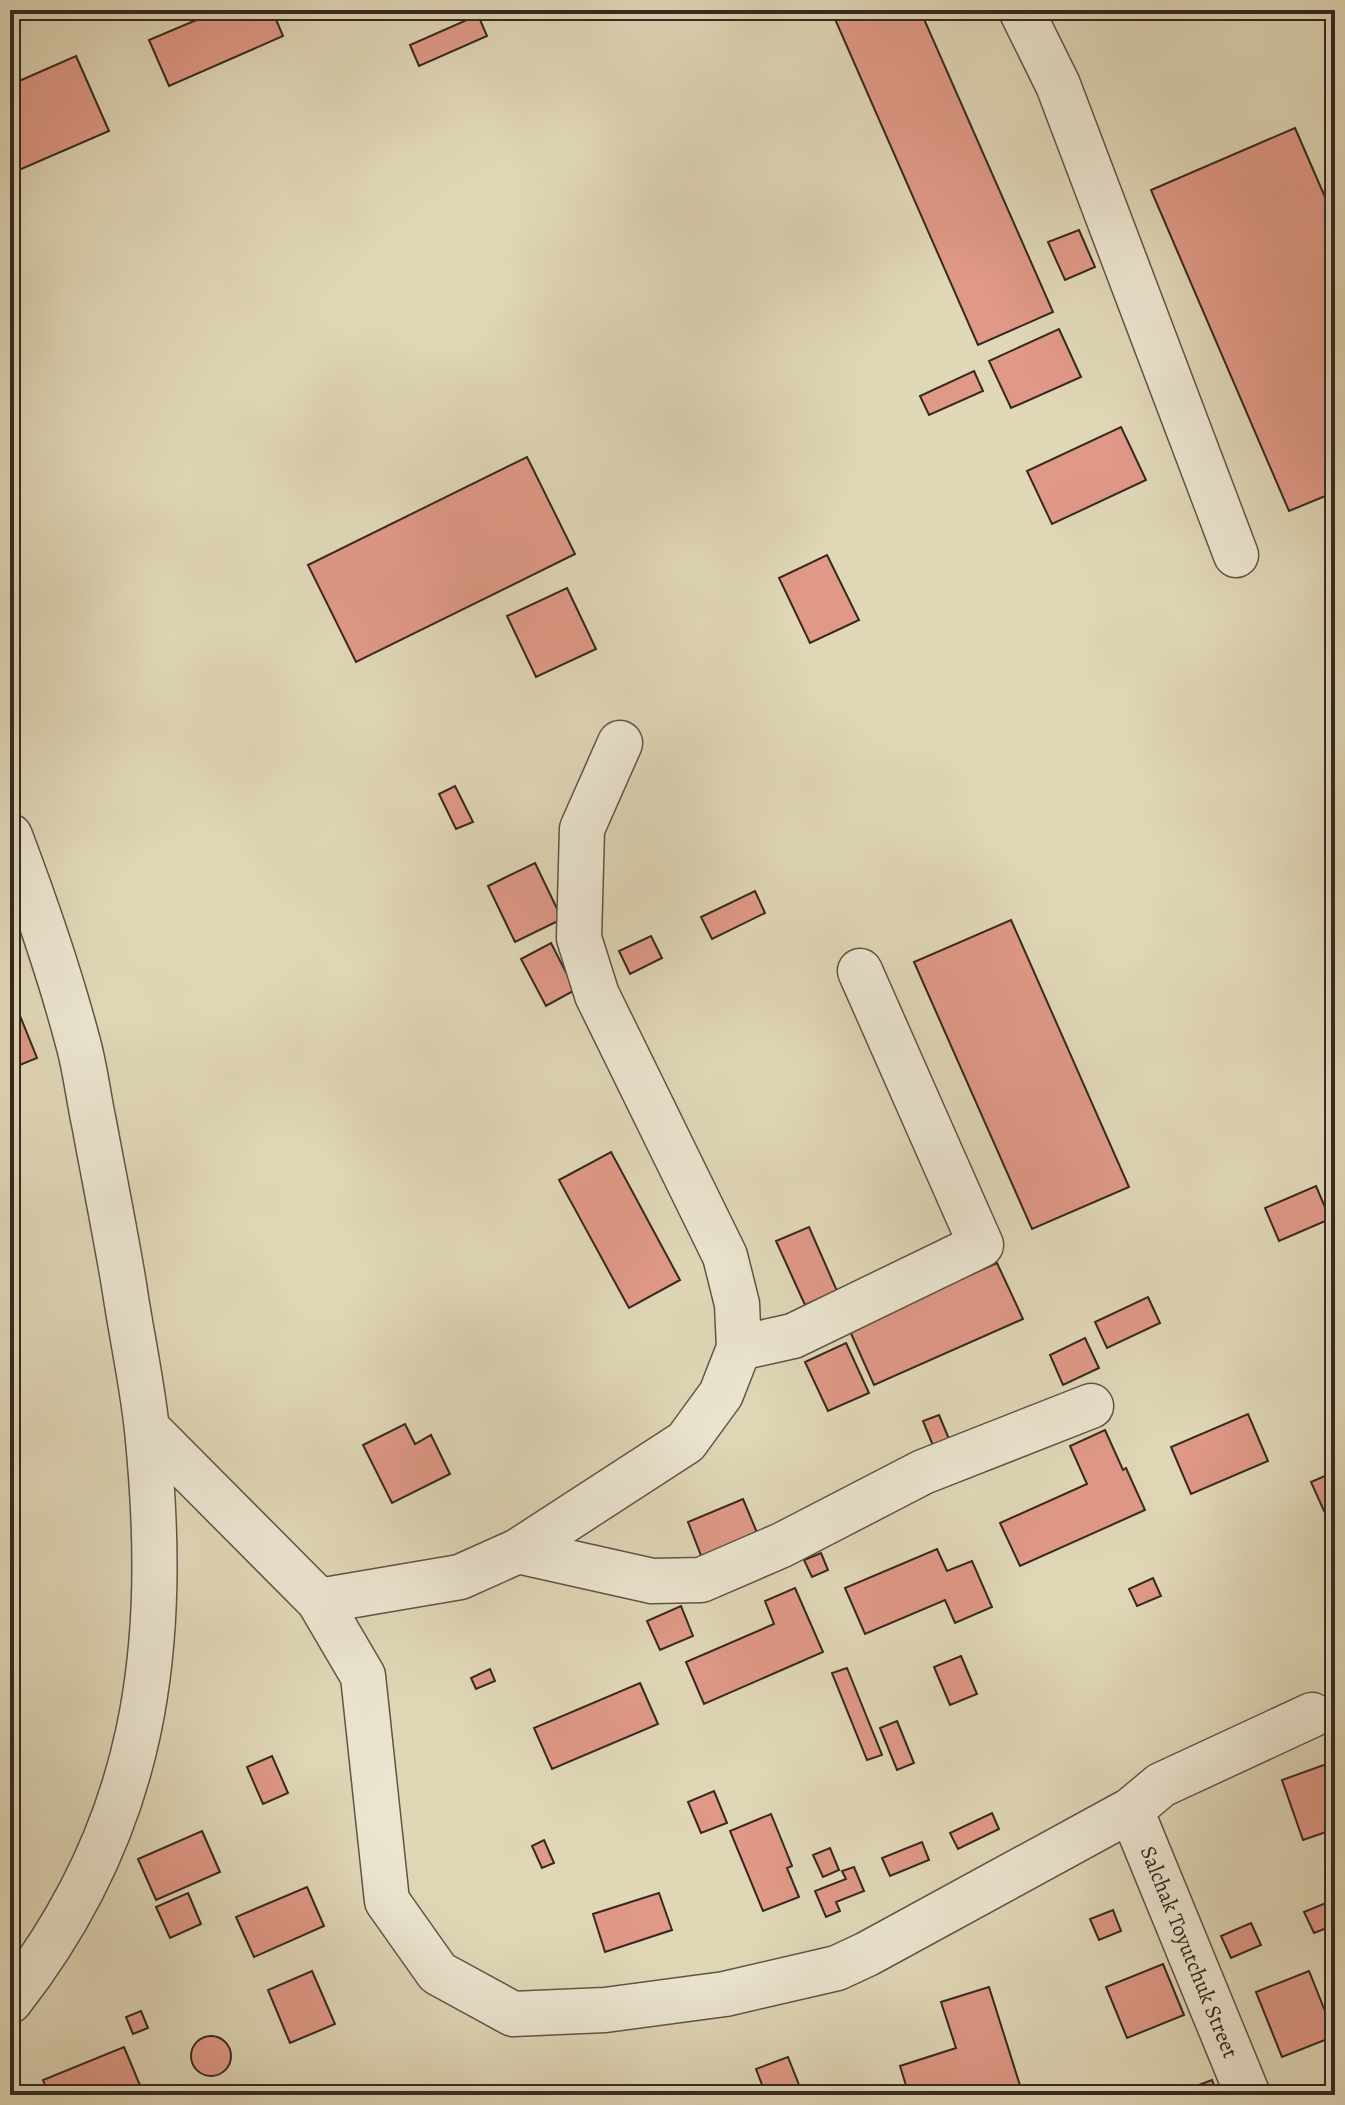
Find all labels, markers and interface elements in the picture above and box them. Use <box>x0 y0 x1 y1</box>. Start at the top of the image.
street label: Salchak Toyutchuk Street <box>1133 1842 1245 2062</box>

